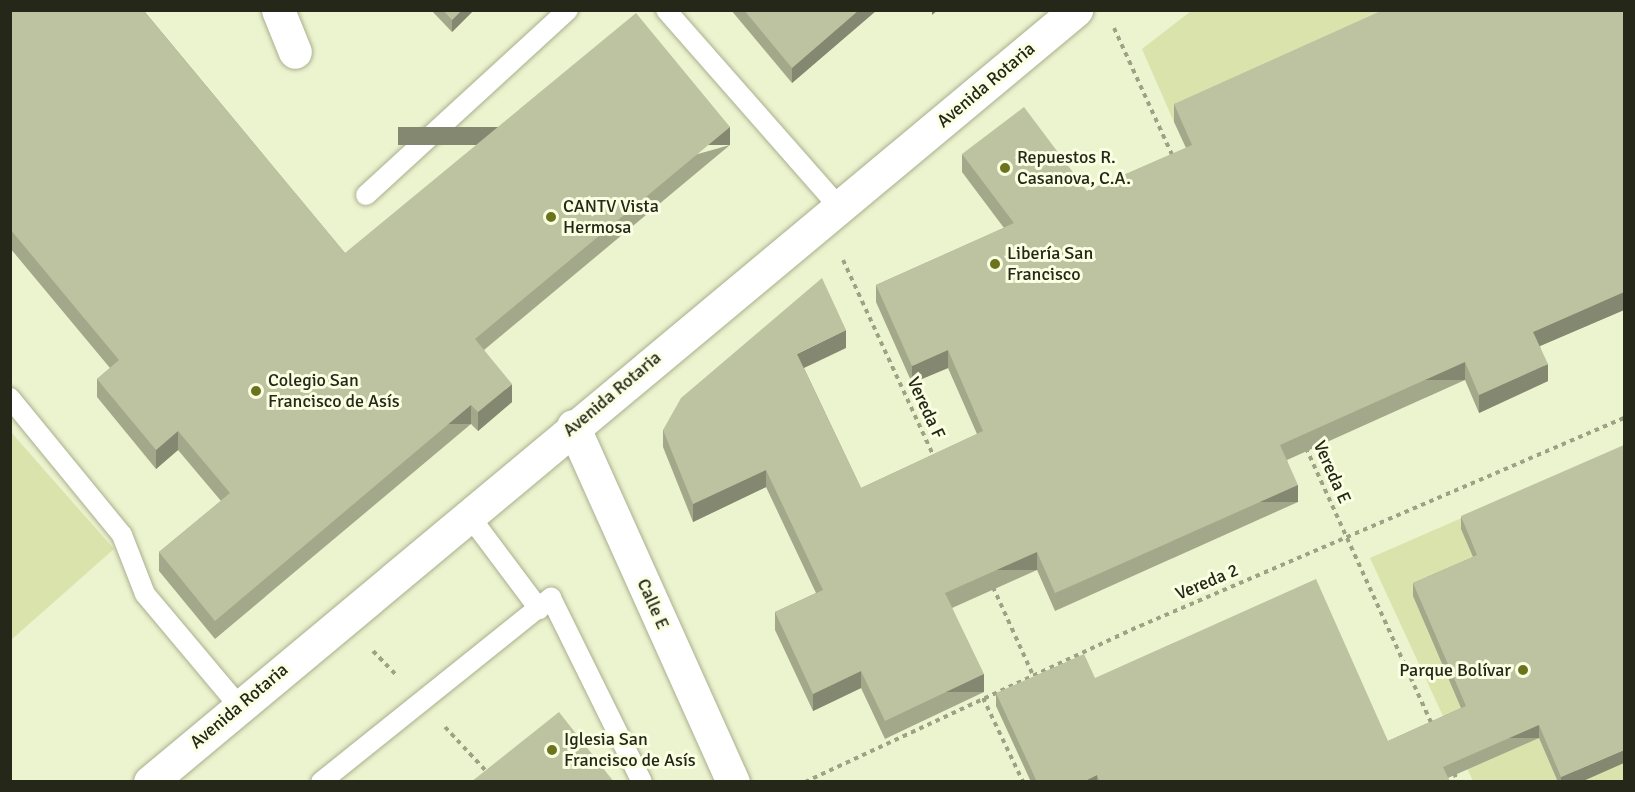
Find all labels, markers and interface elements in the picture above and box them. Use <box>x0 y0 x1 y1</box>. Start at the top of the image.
street label: Avenida Rotaria <box>933 38 1039 132</box>
place label: Repuestos R. Casanova, C.A. <box>1017 147 1131 190</box>
marker: Repuestos R. Casanova, C.A. <box>998 161 1012 175</box>
place label: CANTV Vista Hermosa <box>563 196 659 238</box>
marker: CANTV Vista Hermosa <box>544 210 558 224</box>
place label: Libería San Francisco <box>1007 243 1093 286</box>
marker: Libería San Francisco <box>988 257 1002 271</box>
street label: Avenida Rotaria <box>559 347 665 441</box>
place label: Colegio San Francisco de Asís <box>268 370 400 412</box>
street label: Vereda F <box>902 374 950 442</box>
marker: Colegio San Francisco de Asís <box>249 384 263 398</box>
street label: Vereda E <box>1309 437 1355 507</box>
street label: Vereda 2 <box>1172 559 1242 605</box>
street label: Calle E <box>632 575 674 633</box>
street label: Avenida Rotaria <box>186 659 292 753</box>
place label: Parque Bolívar <box>1399 659 1511 681</box>
marker: Parque Bolívar <box>1516 663 1530 677</box>
place label: Iglesia San Francisco de Asís <box>564 729 696 771</box>
marker: Iglesia San Francisco de Asís <box>545 743 559 757</box>

